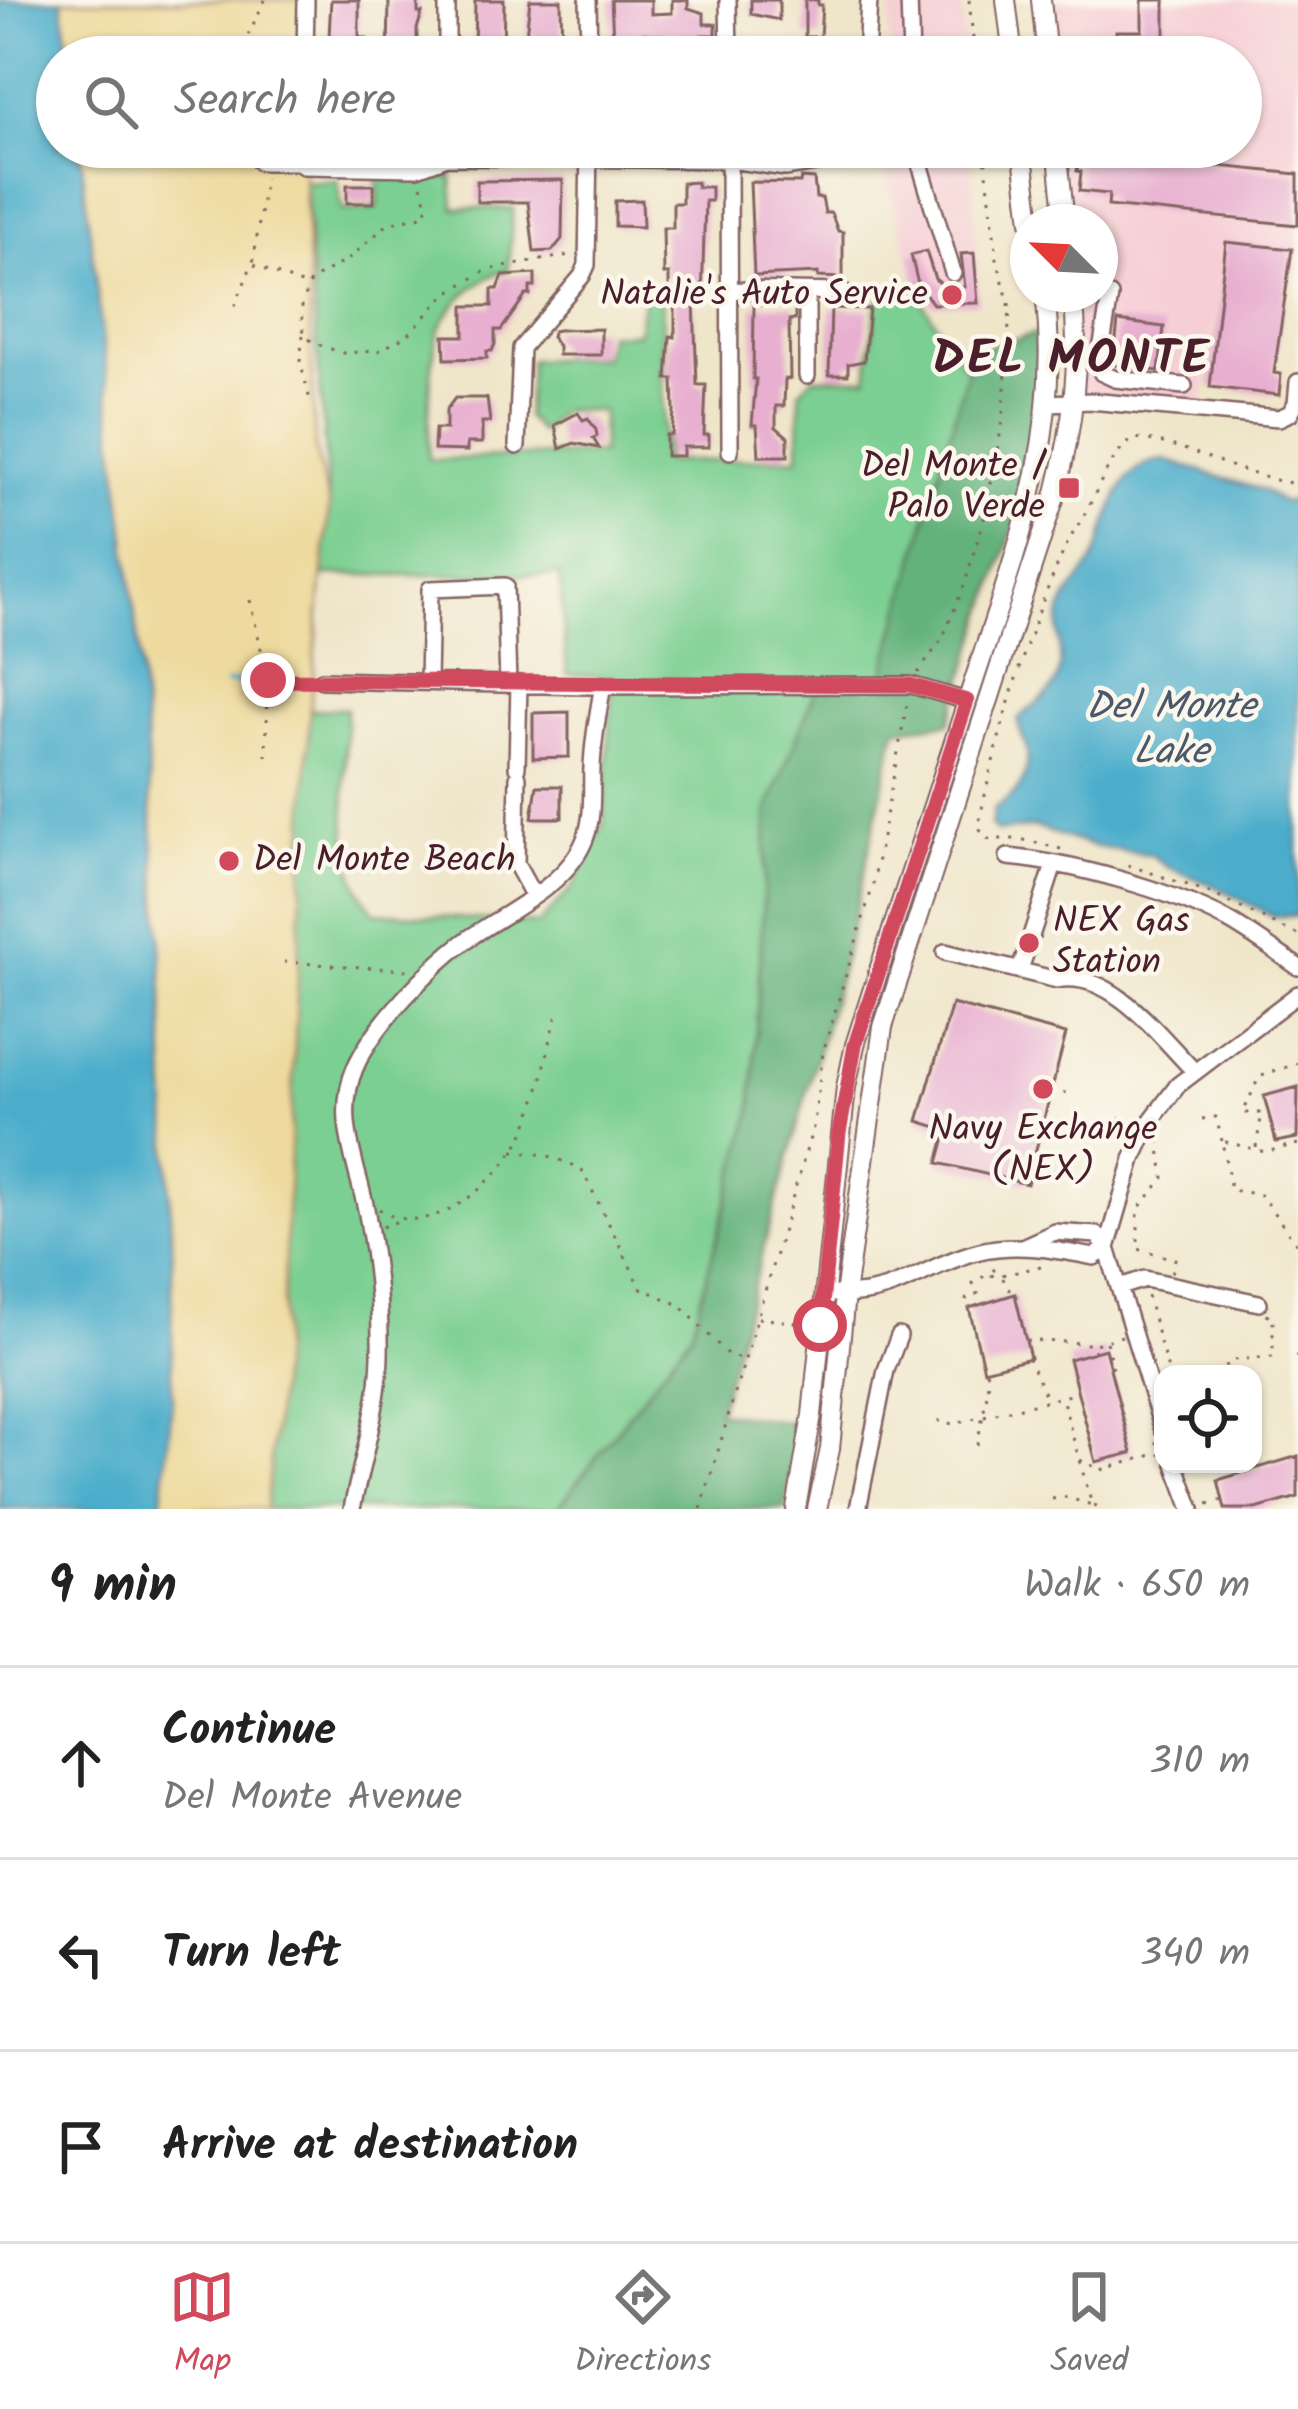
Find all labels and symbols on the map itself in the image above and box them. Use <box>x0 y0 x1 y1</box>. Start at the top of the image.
north arrow <box>1010 204 1118 312</box>
place label: Natalie's Auto Service <box>600 267 928 324</box>
marker: Natalie's Auto Service <box>939 282 965 308</box>
district label: DEL MONTE <box>933 322 1211 398</box>
place label: Del Monte / Palo Verde <box>861 439 1047 537</box>
marker: Del Monte / Palo Verde <box>1056 475 1082 501</box>
route end <box>241 653 295 707</box>
water label: Del Monte Lake <box>1086 677 1259 784</box>
place label: Del Monte Beach <box>253 833 515 890</box>
marker: Del Monte Beach <box>216 848 242 874</box>
place label: NEX Gas Station <box>1053 894 1190 992</box>
marker: NEX Gas Station <box>1016 930 1042 956</box>
marker: Navy Exchange (NEX) <box>1030 1076 1056 1102</box>
place label: Navy Exchange (NEX) <box>929 1102 1157 1200</box>
route start <box>793 1298 847 1352</box>

